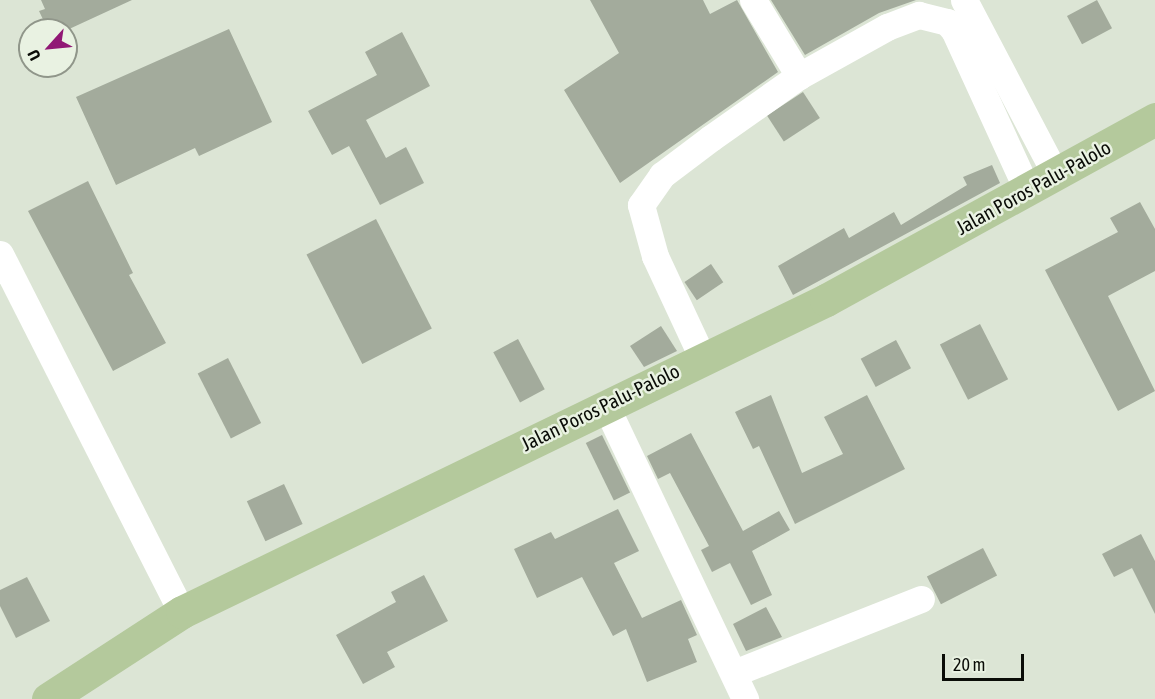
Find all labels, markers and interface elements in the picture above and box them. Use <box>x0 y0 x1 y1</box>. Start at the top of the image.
north arrow <box>18 18 78 78</box>
text: U <box>24 47 44 64</box>
street label: Jalan Poros Palu-Palolo <box>951 135 1115 239</box>
street label: Jalan Poros Palu-Palolo <box>517 358 683 456</box>
scale bar <box>945 642 1028 680</box>
text: 20 m <box>953 654 985 675</box>

